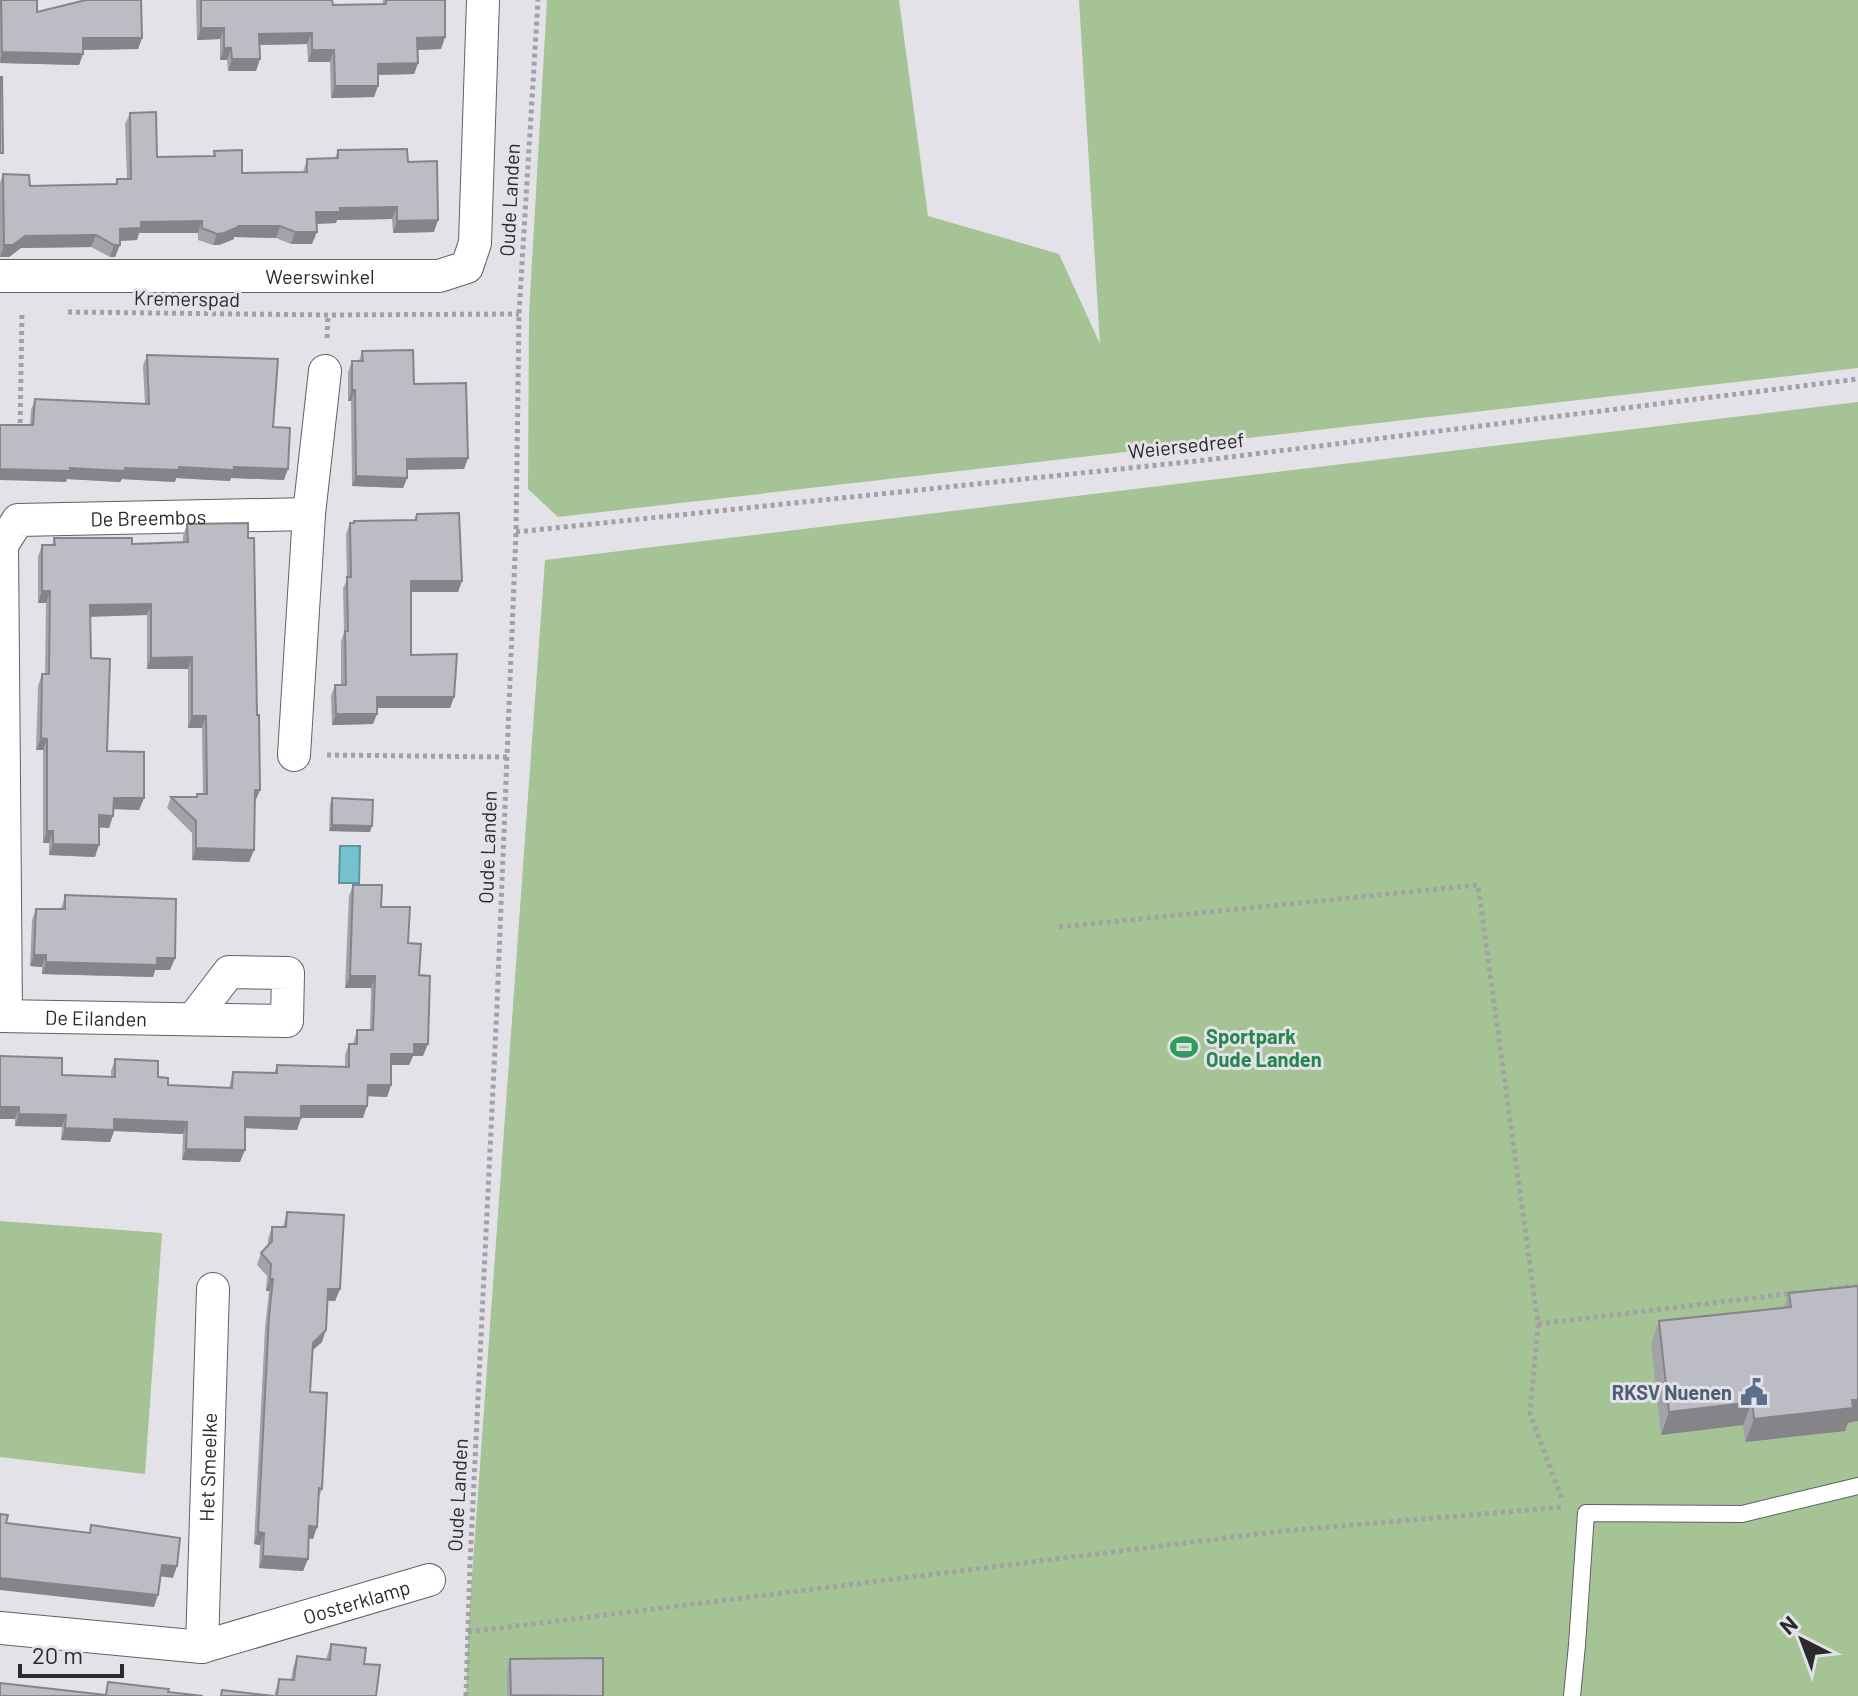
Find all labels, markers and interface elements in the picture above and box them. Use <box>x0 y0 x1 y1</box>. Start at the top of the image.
street label: Oude Landen <box>494 143 524 257</box>
street label: Weerswinkel <box>265 264 375 288</box>
street label: Kremerspad <box>134 285 240 311</box>
street label: Weiersedreef <box>1127 427 1245 463</box>
street label: De Breembos <box>90 504 207 531</box>
street label: Oude Landen <box>473 790 501 904</box>
street label: De Eilanden <box>45 1005 147 1031</box>
place label: Sportpark Oude Landen <box>1206 1024 1322 1071</box>
sports icon: Sportpark Oude Landen <box>1169 1032 1199 1062</box>
public building icon: RKSV Nuenen <box>1739 1377 1769 1407</box>
place label: RKSV Nuenen <box>1612 1380 1732 1404</box>
street label: Het Smeelke <box>194 1412 221 1522</box>
street label: Oude Landen <box>442 1438 472 1552</box>
street label: Oosterklamp <box>300 1574 413 1629</box>
north arrow <box>1762 1600 1842 1680</box>
text: N <box>1774 1610 1802 1639</box>
scale bar <box>20 1628 122 1678</box>
text: 20 m <box>32 1640 83 1669</box>

